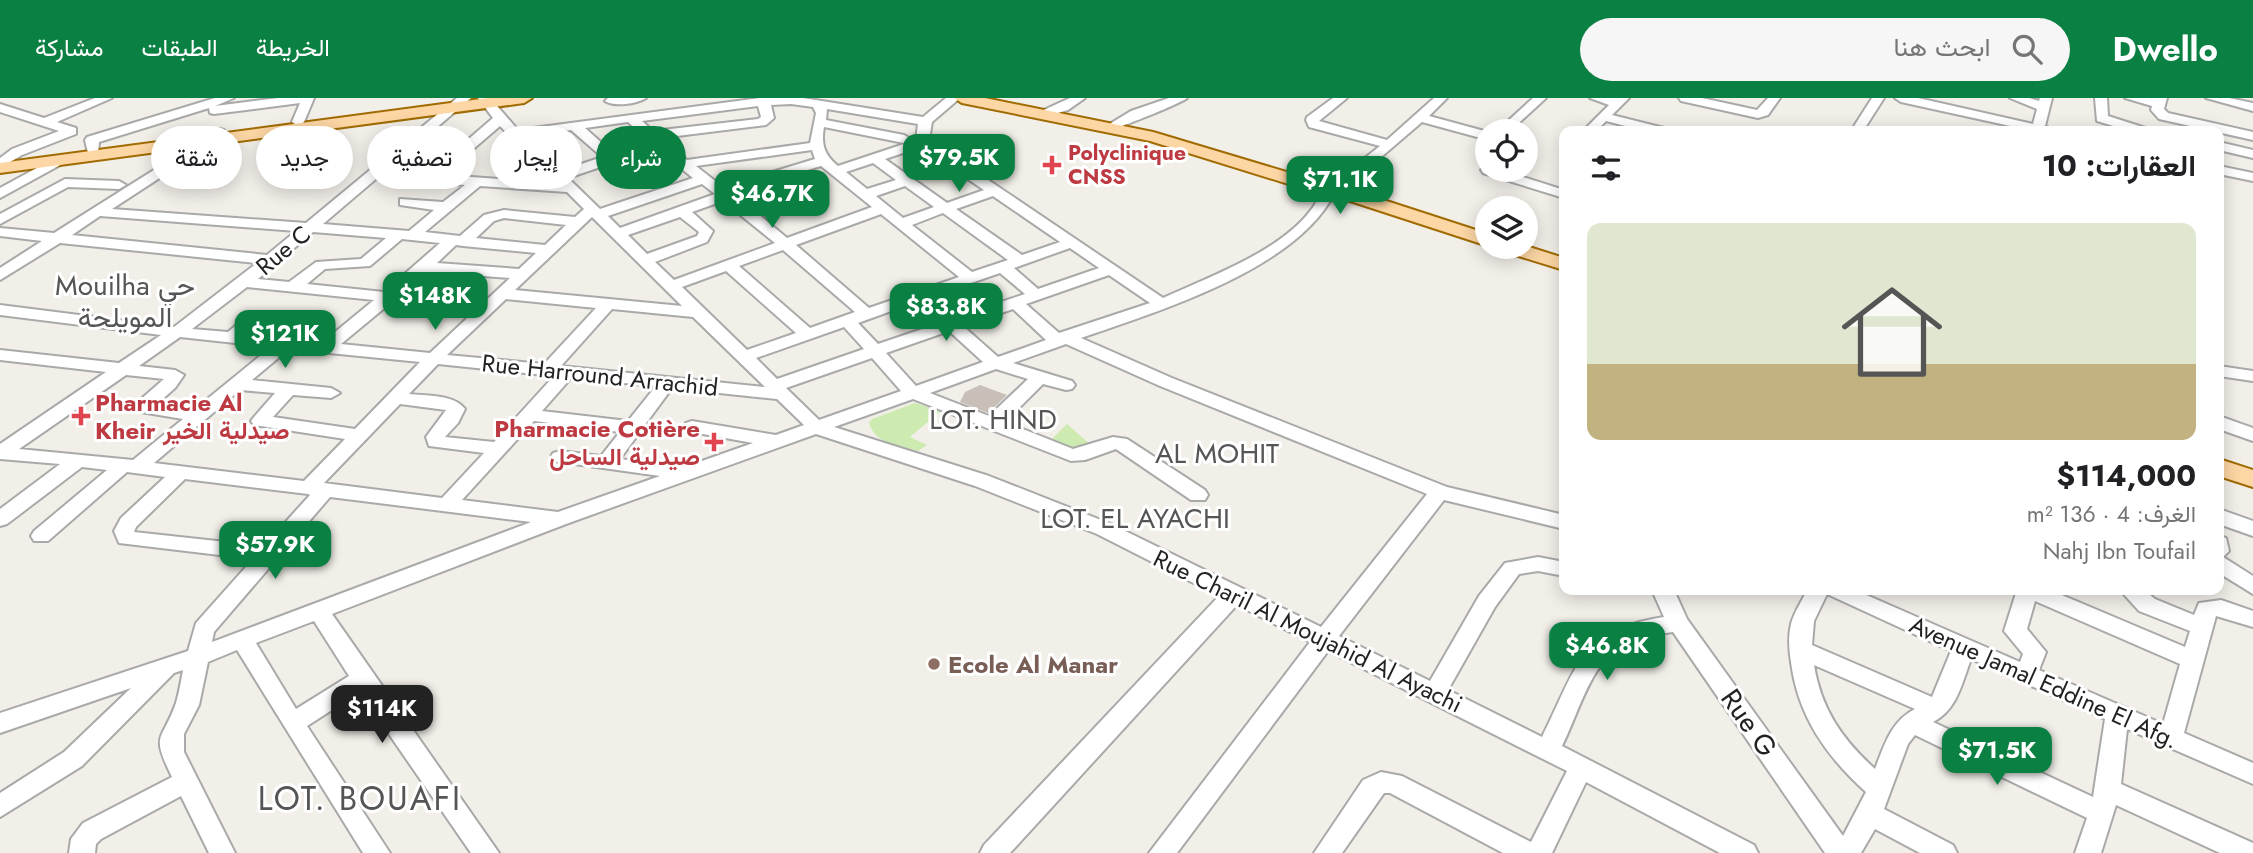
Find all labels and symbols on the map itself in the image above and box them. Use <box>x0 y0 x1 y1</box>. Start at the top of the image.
pin: $79.5K <box>902 134 1016 194</box>
place label: Polyclinique CNSS <box>1068 138 1186 192</box>
marker: Polyclinique CNSS <box>1042 155 1062 175</box>
pin: $71.1K <box>1283 156 1397 216</box>
pin: $46.7K <box>715 170 829 230</box>
street label: Rue C <box>248 217 318 283</box>
district label: Mouilha حي المويلحة <box>55 265 195 338</box>
pin: $148K <box>386 272 484 332</box>
pin: $83.8K <box>889 284 1003 343</box>
pin: $121K <box>236 310 334 370</box>
street label: Rue Harround Arrachid <box>480 345 720 405</box>
place label: Pharmacie Al Kheir صيدلية الخير <box>95 385 290 448</box>
district label: LOT. HIND <box>929 399 1057 440</box>
marker: Pharmacie Al Kheir صيدلية الخير <box>73 408 89 424</box>
place label: Pharmacie Cotière صيدلية الساحل <box>494 411 700 474</box>
district label: AL MOHIT <box>1155 433 1279 474</box>
marker: Pharmacie Cotière صيدلية الساحل <box>706 434 722 450</box>
district label: LOT. EL AYACHI <box>1040 498 1230 539</box>
pin: $57.9K <box>218 522 332 581</box>
street label: Rue Charil Al Moujahid Al Ayachi <box>1148 541 1468 721</box>
street label: Avenue Jamal Eddine El Afg. <box>1904 607 2184 757</box>
pin: $46.8K <box>1550 622 1664 682</box>
place label: Ecole Al Manar <box>948 647 1118 682</box>
marker: Ecole Al Manar <box>926 656 942 672</box>
street label: Rue G <box>1711 681 1787 765</box>
pin: $114K <box>333 686 431 745</box>
pin: $71.5K <box>1940 728 2054 787</box>
district label: LOT. BOUAFI <box>258 775 462 822</box>

